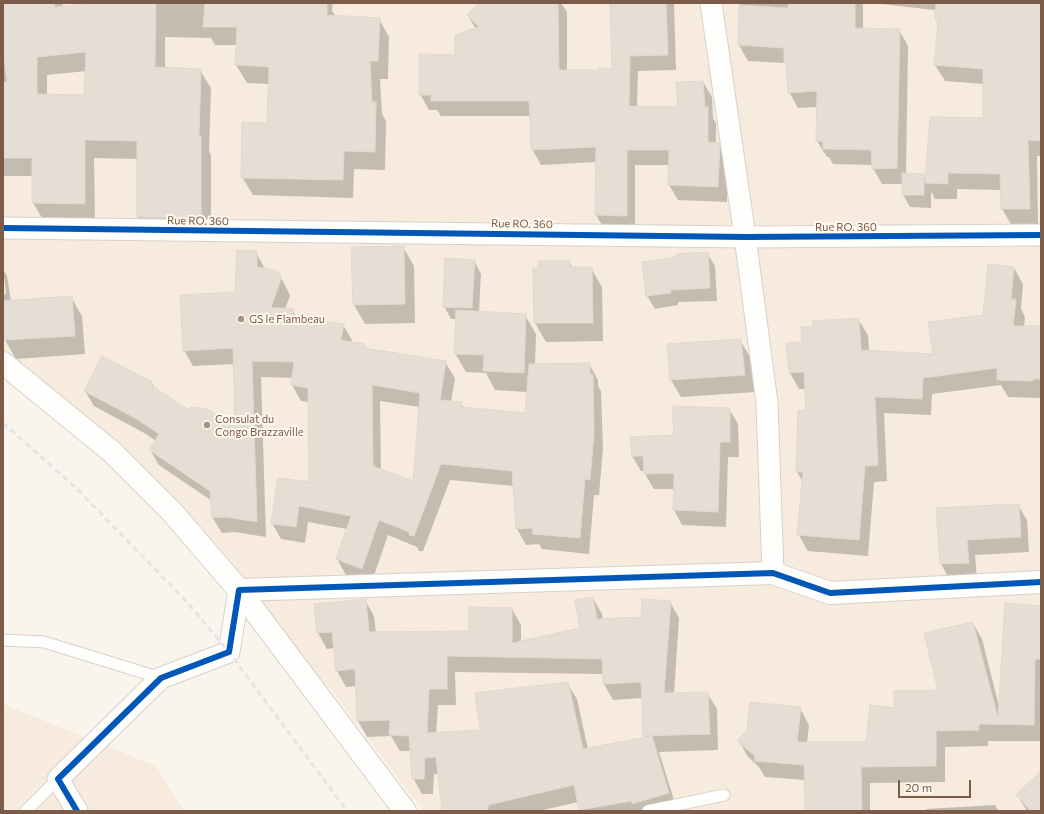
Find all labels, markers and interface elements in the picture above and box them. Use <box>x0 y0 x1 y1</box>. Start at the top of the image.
street label: Rue RO. 360 <box>167 214 229 228</box>
street label: Rue RO. 360 <box>491 217 553 231</box>
street label: Rue RO. 360 <box>815 220 877 234</box>
place label: GS le Flambeau <box>249 312 325 326</box>
marker: GS le Flambeau <box>236 314 246 324</box>
place label: Consulat du Congo Brazzaville <box>215 412 304 438</box>
marker: Consulat du Congo Brazzaville <box>202 420 212 430</box>
scale bar <box>900 772 973 798</box>
text: 20 m <box>905 780 932 794</box>

